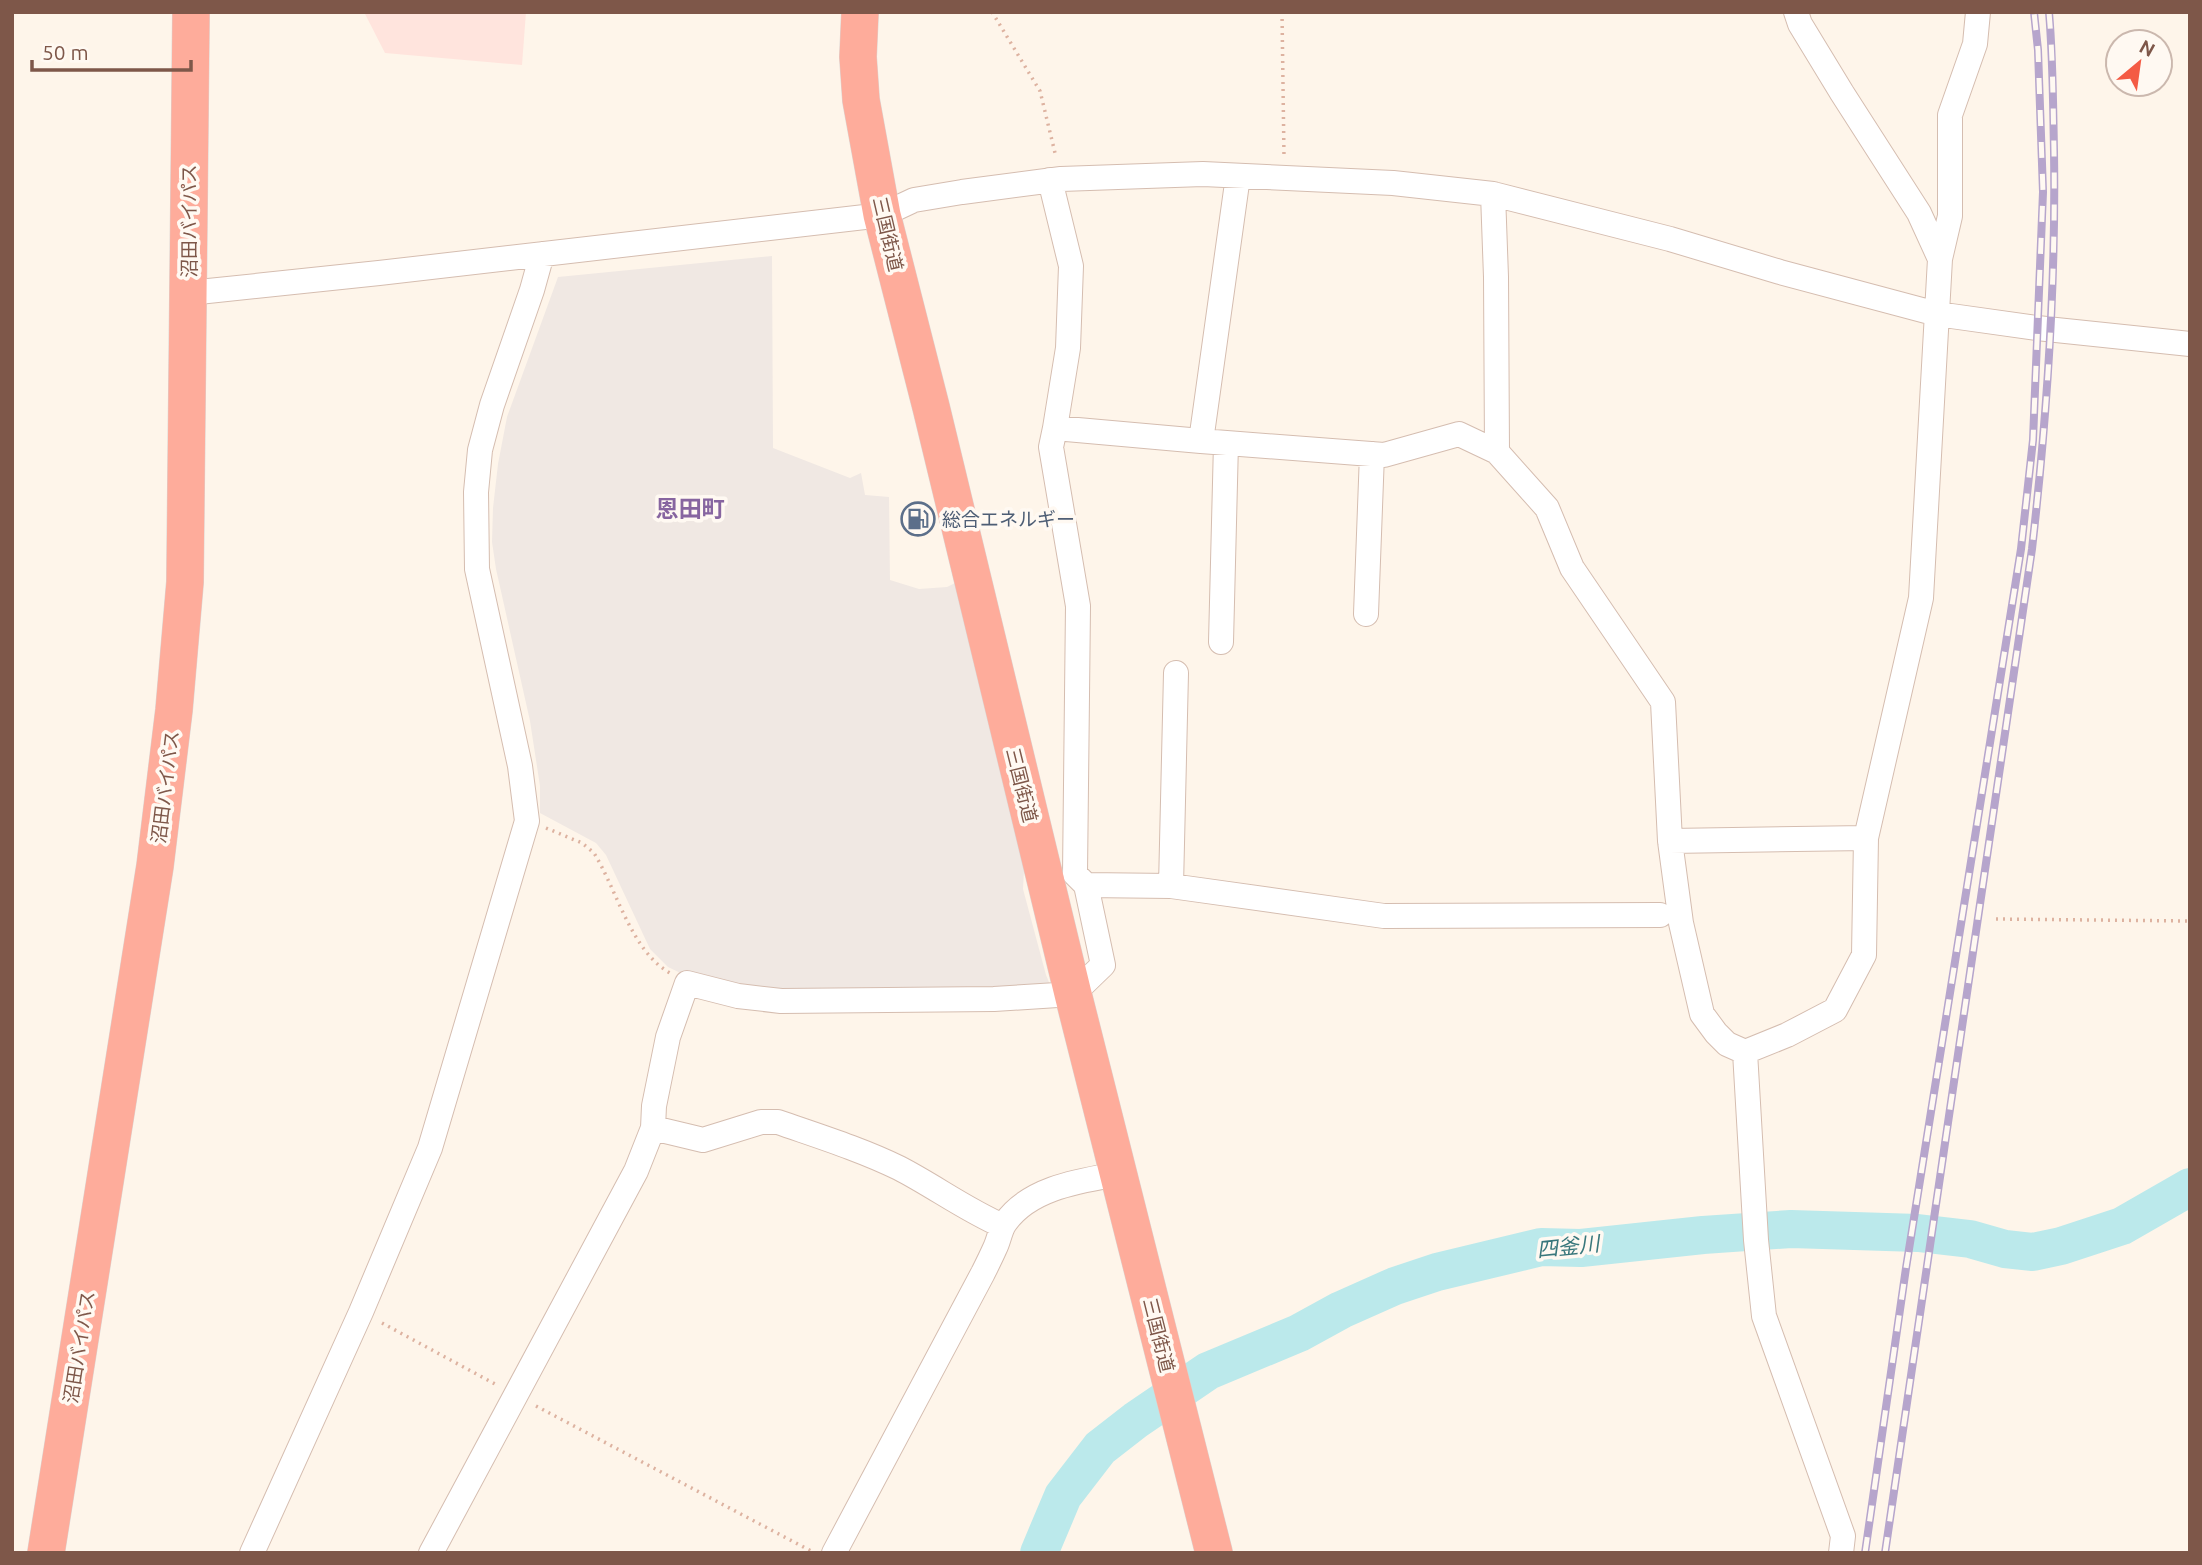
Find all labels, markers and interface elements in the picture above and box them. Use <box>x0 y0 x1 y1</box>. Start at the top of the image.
scale bar <box>32 28 191 72</box>
north arrow <box>2104 28 2174 98</box>
text: N <box>2136 35 2159 61</box>
text: 50 m <box>42 40 89 64</box>
street label: 沼田バイパス <box>178 164 200 278</box>
street label: 三国街道 <box>869 194 907 274</box>
district label: 恩田町 <box>656 496 725 521</box>
fuel station icon: 総合エネルギー <box>899 500 937 538</box>
place label: 総合エネルギー <box>942 508 1075 530</box>
street label: 沼田バイパス <box>147 729 183 845</box>
street label: 三国街道 <box>1002 745 1042 825</box>
water label: 四釜川 <box>1535 1231 1602 1261</box>
street label: 沼田バイパス <box>59 1289 99 1405</box>
street label: 三国街道 <box>1139 1295 1179 1375</box>

